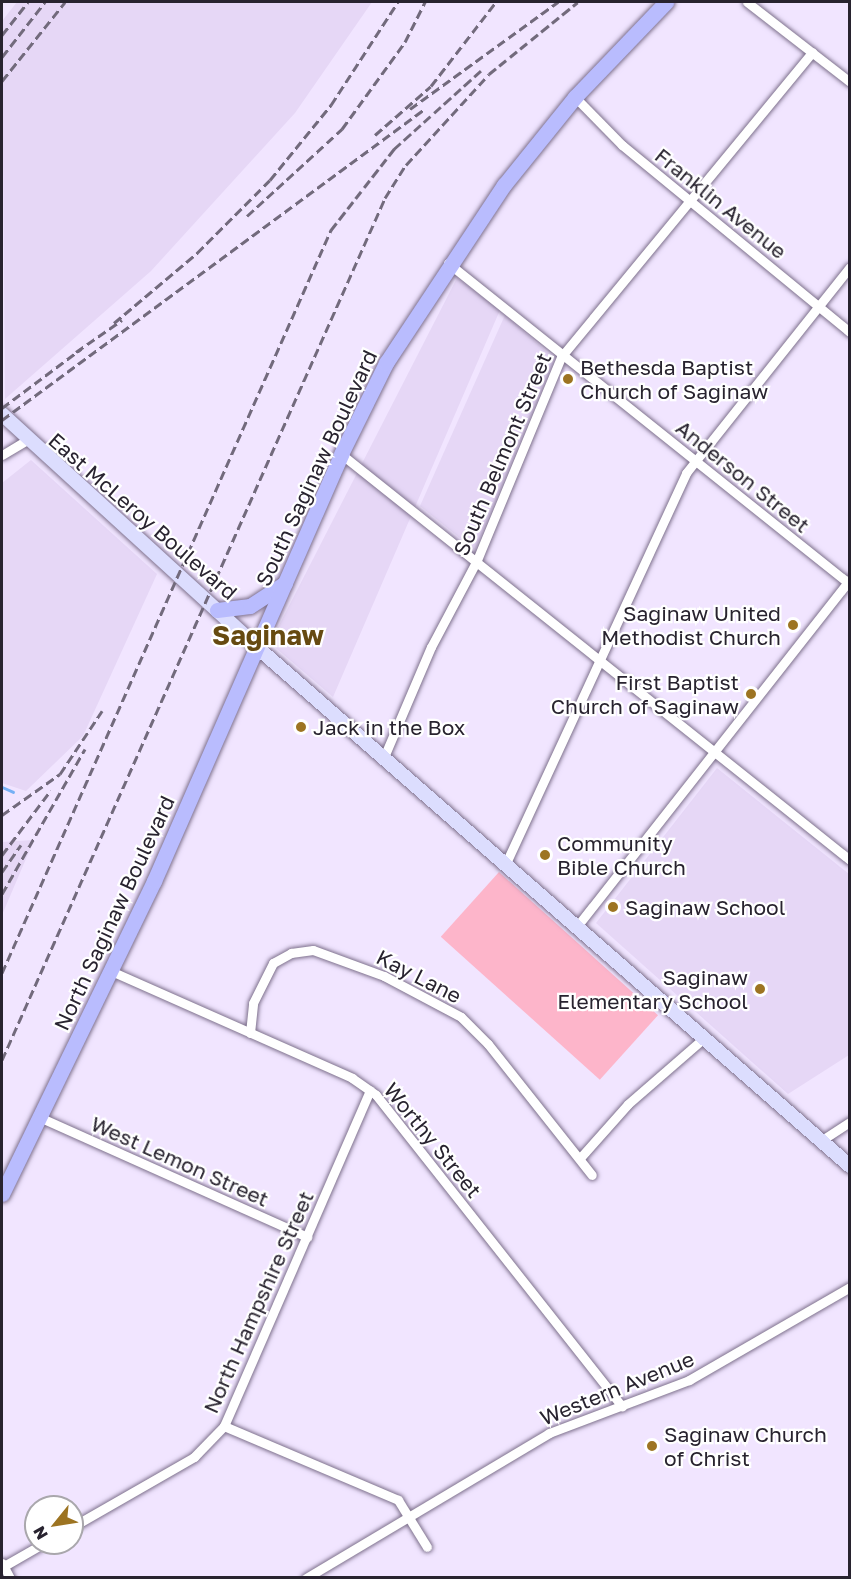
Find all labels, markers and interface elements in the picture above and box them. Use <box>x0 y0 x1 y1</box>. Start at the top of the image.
street label: Franklin Avenue <box>650 142 792 264</box>
street label: South Saginaw Boulevard <box>250 346 382 590</box>
street label: South Belmont Street <box>448 349 556 559</box>
place label: Bethesda Baptist Church of Saginaw <box>580 354 768 404</box>
marker: Bethesda Baptist Church of Saginaw <box>561 372 575 386</box>
street label: Anderson Street <box>671 415 815 537</box>
street label: East McLeroy Boulevard <box>44 427 242 605</box>
place label: Saginaw United Methodist Church <box>601 600 781 650</box>
marker: Saginaw United Methodist Church <box>786 618 800 632</box>
district label: Saginaw <box>212 620 324 652</box>
place label: First Baptist Church of Saginaw <box>551 669 739 719</box>
marker: First Baptist Church of Saginaw <box>744 687 758 701</box>
place label: Jack in the Box <box>313 714 465 740</box>
marker: Jack in the Box <box>294 720 308 734</box>
street label: North Saginaw Boulevard <box>48 792 180 1034</box>
place label: Community Bible Church <box>557 830 686 880</box>
marker: Community Bible Church <box>538 848 552 862</box>
place label: Saginaw School <box>625 894 785 920</box>
marker: Saginaw School <box>606 900 620 914</box>
street label: Kay Lane <box>372 944 466 1008</box>
place label: Saginaw Elementary School <box>557 964 748 1014</box>
marker: Saginaw Elementary School <box>753 982 767 996</box>
street label: Worthy Street <box>379 1077 487 1203</box>
street label: West Lemon Street <box>87 1110 273 1212</box>
street label: North Hampshire Street <box>198 1187 318 1417</box>
street label: Western Avenue <box>536 1346 698 1430</box>
place label: Saginaw Church of Christ <box>664 1421 827 1471</box>
marker: Saginaw Church of Christ <box>645 1439 659 1453</box>
north arrow <box>24 1495 84 1555</box>
text: N <box>28 1523 52 1543</box>

